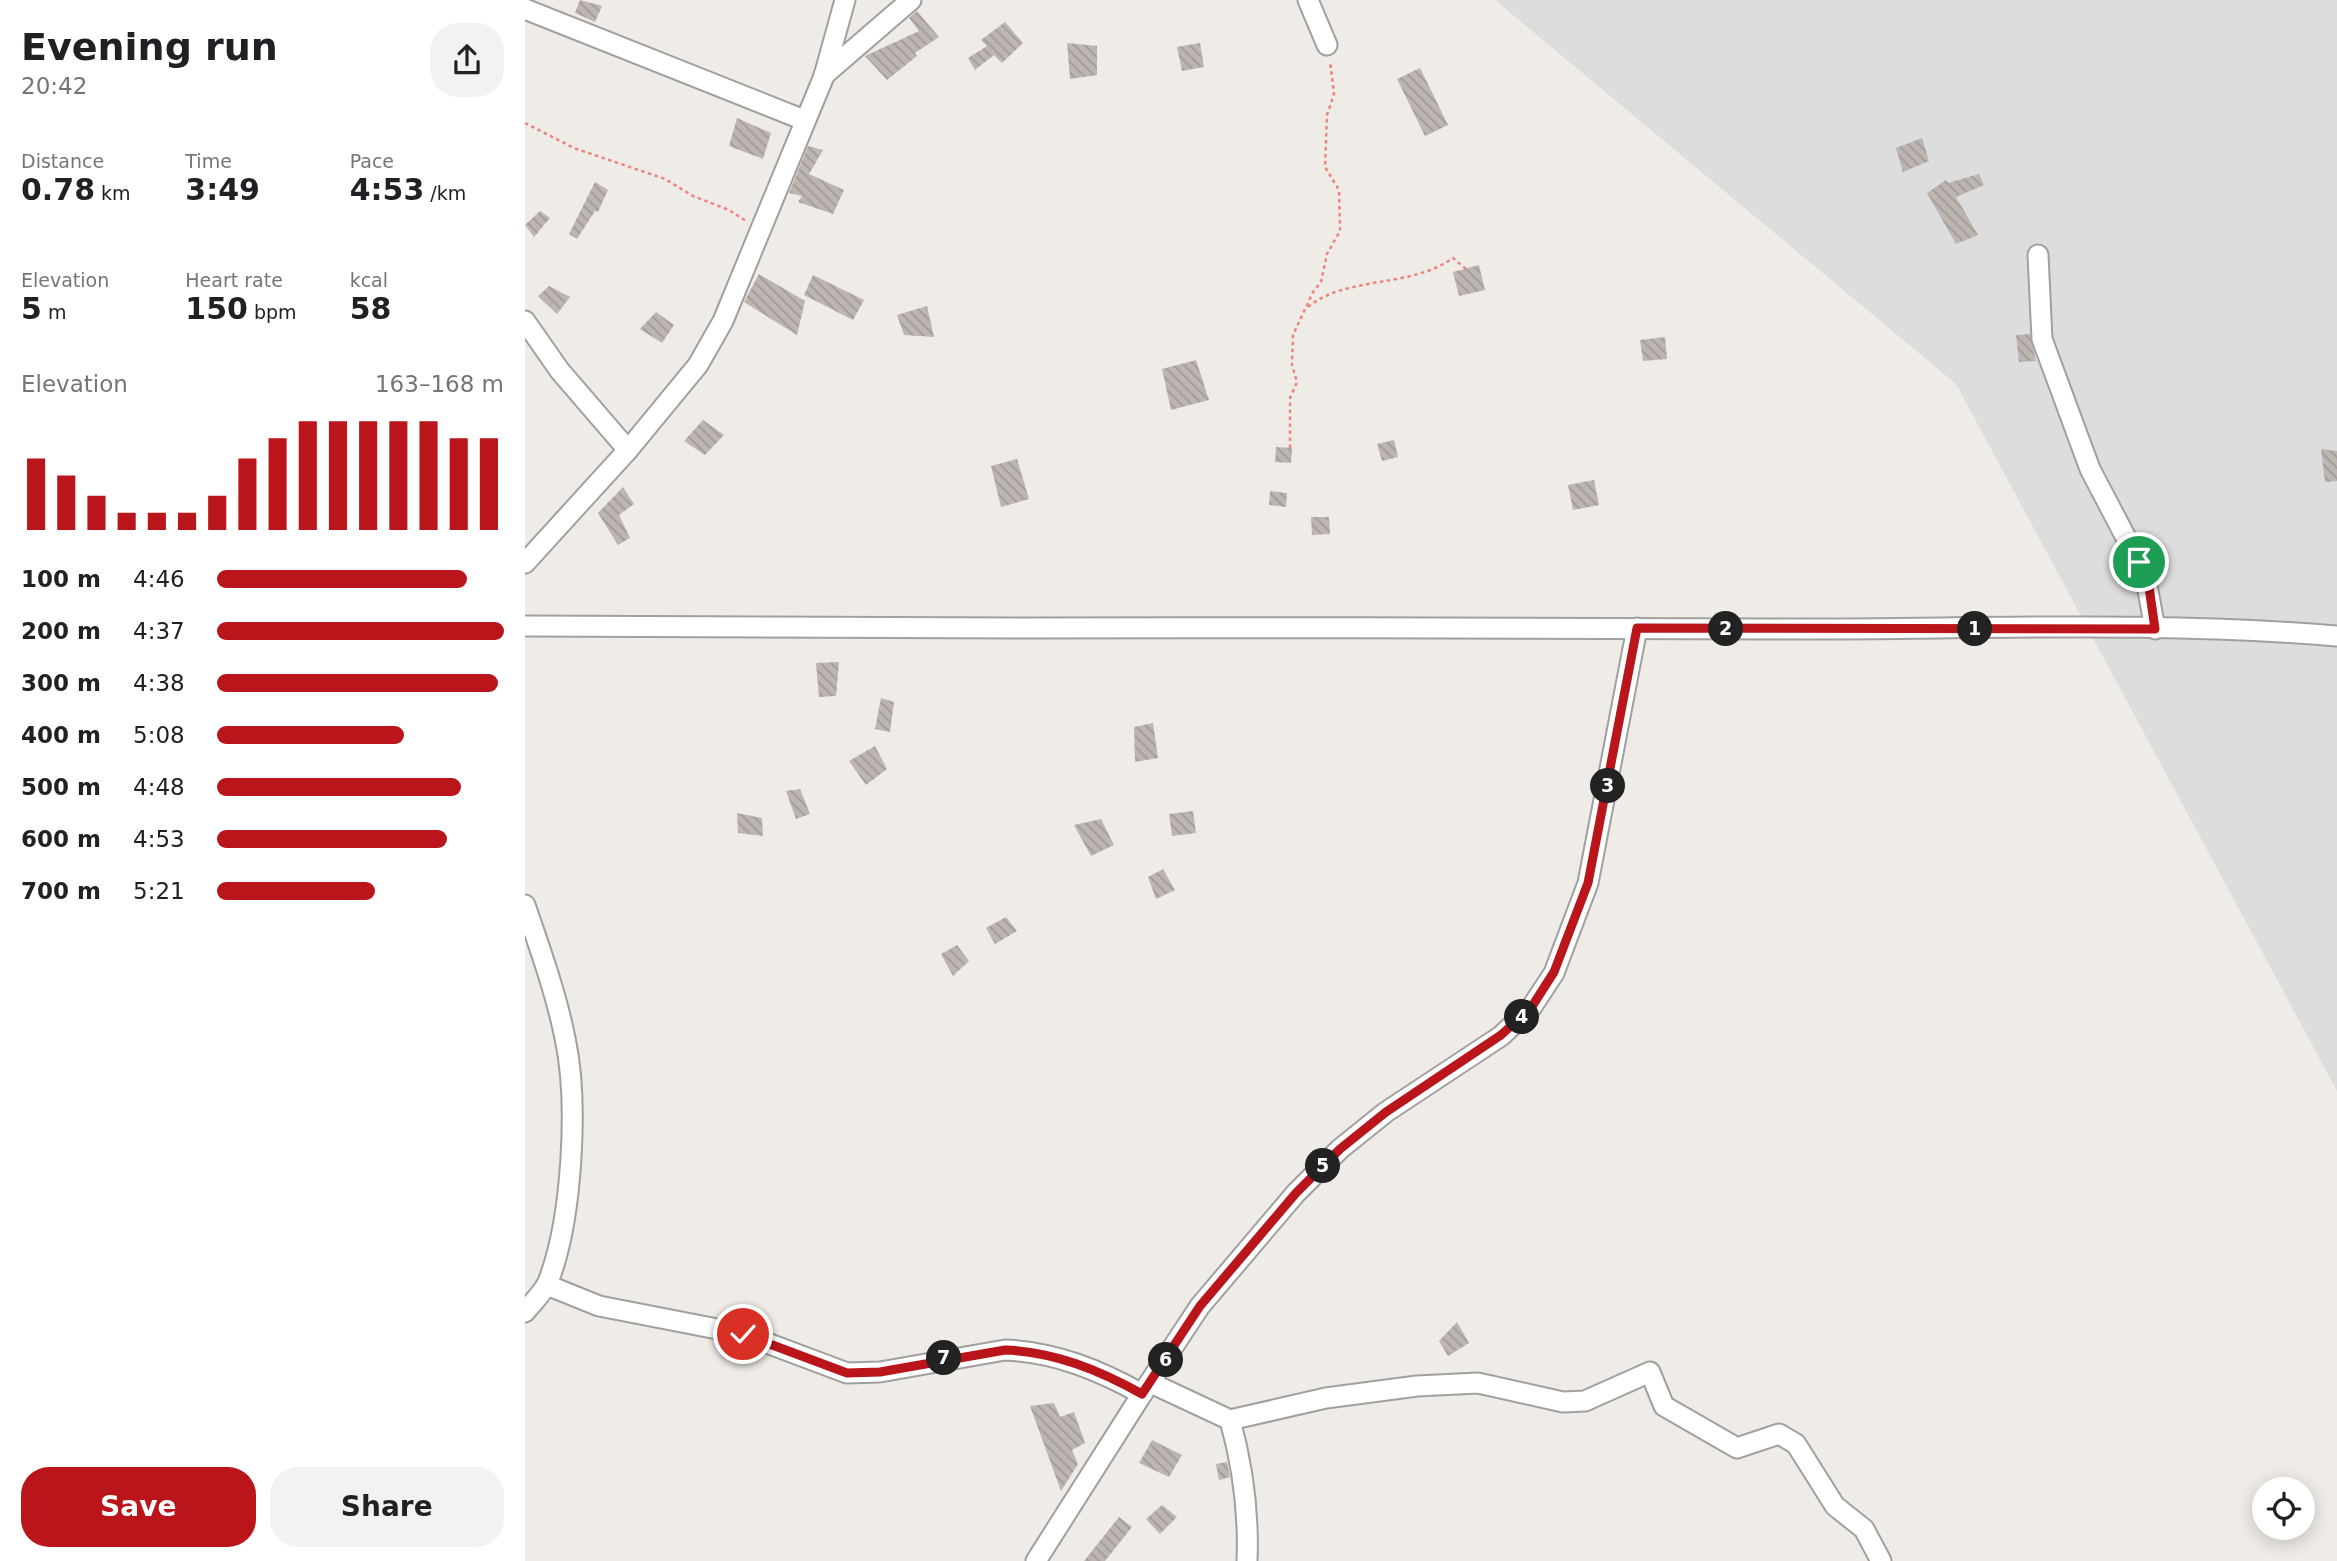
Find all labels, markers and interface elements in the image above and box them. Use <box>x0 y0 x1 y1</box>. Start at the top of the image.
button: share <box>430 23 504 97</box>
text: Evening run <box>21 25 278 69</box>
text: 20:42 <box>21 73 87 99</box>
text: Distance <box>21 150 104 172</box>
text: Time <box>185 150 232 172</box>
text: Pace <box>350 150 394 172</box>
text: 0.78 <box>21 172 95 207</box>
text: 3:49 <box>185 172 260 207</box>
text: 4:53 <box>350 172 424 207</box>
text: km <box>95 182 131 204</box>
text: /km <box>424 182 466 204</box>
text: Elevation <box>21 269 109 291</box>
text: Heart rate <box>185 269 283 291</box>
text: kcal <box>350 269 388 291</box>
text: 5 <box>21 291 42 326</box>
text: 150 <box>185 291 248 326</box>
text: 58 <box>350 291 391 326</box>
text: m <box>42 301 66 323</box>
text: bpm <box>248 301 297 323</box>
text: Elevation <box>21 371 128 397</box>
text: 163–168 m <box>375 371 504 397</box>
pin <box>2109 532 2169 592</box>
icon: arrive <box>2120 543 2158 581</box>
text: 100 m <box>21 566 101 592</box>
text: 4:46 <box>133 566 185 592</box>
pin: 2 <box>1709 612 1743 646</box>
pin: 1 <box>1957 612 1993 646</box>
text: 2 <box>1719 617 1732 639</box>
text: 1 <box>1968 617 1981 639</box>
text: 200 m <box>21 618 101 644</box>
text: 4:37 <box>133 618 185 644</box>
text: 300 m <box>21 670 101 696</box>
text: 4:38 <box>133 670 185 696</box>
text: 400 m <box>21 722 101 748</box>
text: 5:08 <box>133 722 185 748</box>
pin: 3 <box>1591 768 1625 804</box>
text: 500 m <box>21 774 101 800</box>
text: 4:48 <box>133 774 185 800</box>
text: 3 <box>1601 774 1614 796</box>
text: 600 m <box>21 826 101 852</box>
text: 4:53 <box>133 826 185 852</box>
text: 700 m <box>21 878 101 904</box>
text: 5:21 <box>133 878 185 904</box>
pin: 4 <box>1504 1000 1539 1034</box>
text: 4 <box>1515 1005 1528 1027</box>
pin: 5 <box>1305 1148 1341 1184</box>
text: 5 <box>1316 1154 1329 1176</box>
pin <box>713 1304 773 1364</box>
icon: check <box>724 1315 762 1353</box>
pin: 7 <box>927 1340 961 1376</box>
pin: 6 <box>1149 1342 1183 1378</box>
text: 7 <box>937 1346 950 1368</box>
text: 6 <box>1159 1348 1172 1370</box>
button: Save <box>21 1467 256 1547</box>
button: Share <box>270 1467 504 1547</box>
map controls <box>2252 1477 2315 1540</box>
button: locate <box>2252 1477 2315 1540</box>

